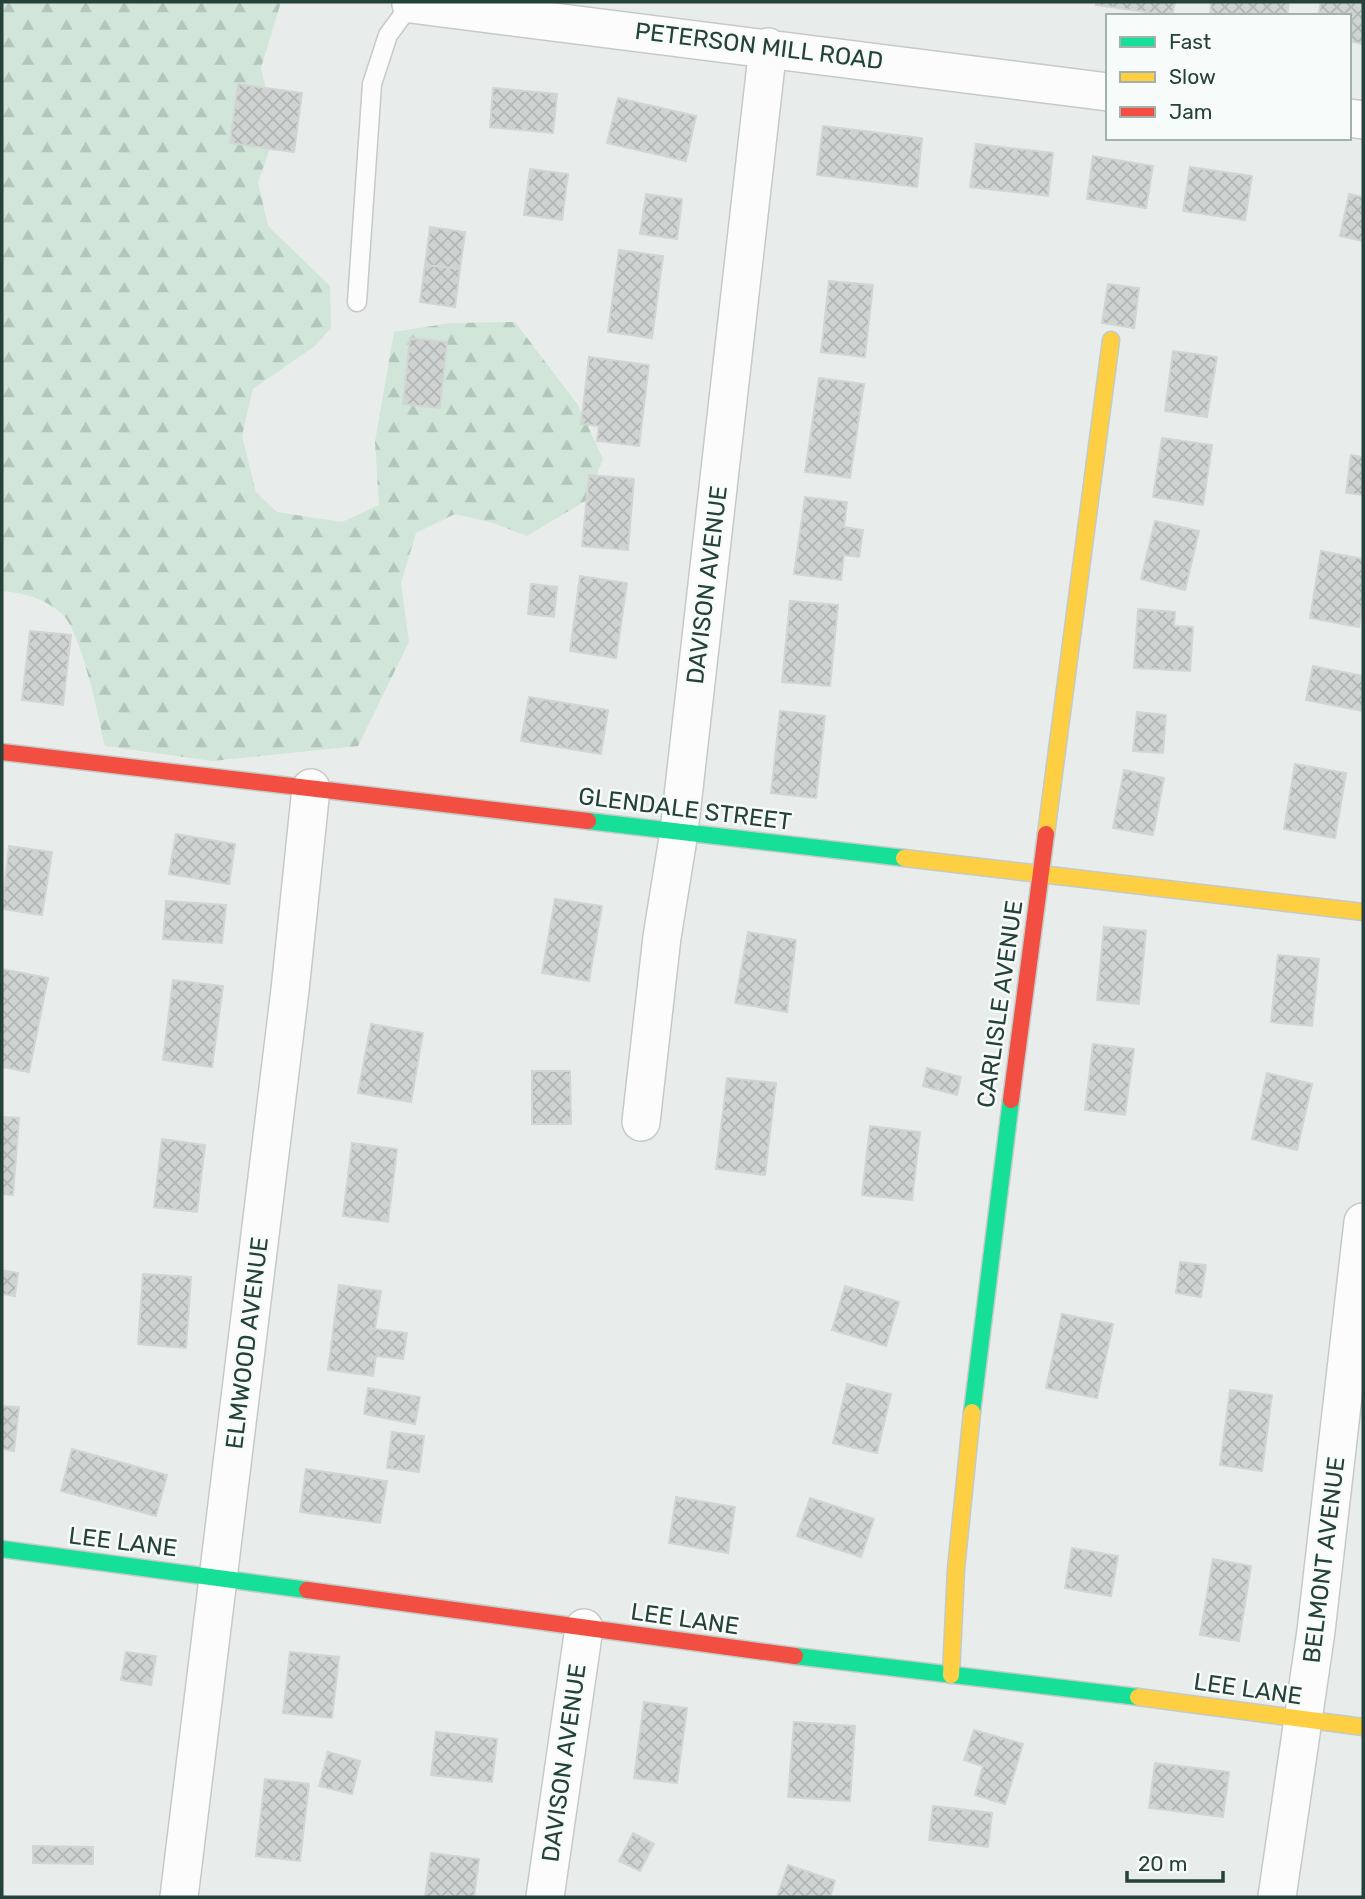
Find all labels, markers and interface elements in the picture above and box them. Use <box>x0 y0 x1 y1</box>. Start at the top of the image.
legend <box>1106 14 1351 140</box>
street label: PETERSON MILL ROAD <box>633 17 885 75</box>
text: Fast <box>1169 29 1211 54</box>
text: Slow <box>1169 64 1216 89</box>
text: Jam <box>1169 99 1213 124</box>
street label: DAVISON AVENUE <box>681 484 733 686</box>
street label: GLENDALE STREET <box>577 782 793 836</box>
street label: CARLISLE AVENUE <box>972 898 1028 1110</box>
street label: ELMWOOD AVENUE <box>220 1235 274 1451</box>
street label: BELMONT AVENUE <box>1297 1455 1351 1665</box>
street label: LEE LANE <box>67 1521 179 1563</box>
street label: LEE LANE <box>629 1598 741 1640</box>
street label: DAVISON AVENUE <box>536 1662 592 1864</box>
street label: LEE LANE <box>1192 1668 1304 1710</box>
scale bar <box>1127 1840 1223 1884</box>
text: 20 m <box>1138 1851 1187 1876</box>

